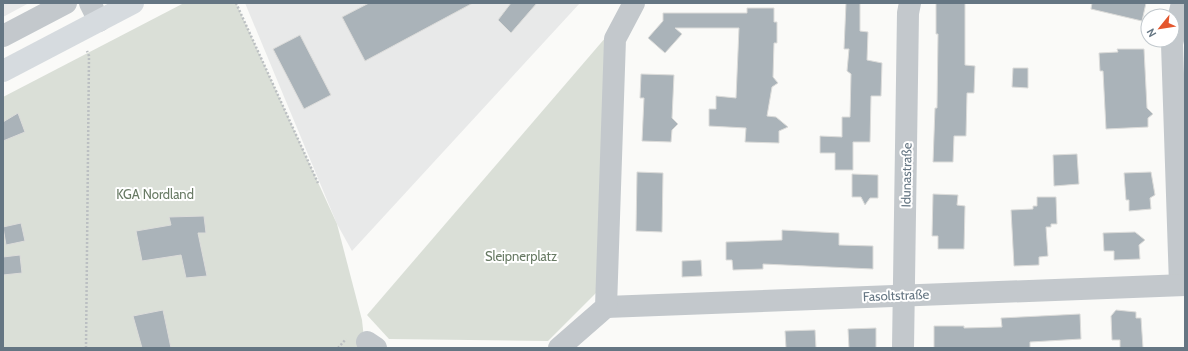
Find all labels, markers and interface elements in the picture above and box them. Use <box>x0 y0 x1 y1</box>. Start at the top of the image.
north arrow <box>1140 8 1180 48</box>
text: N <box>1143 26 1159 40</box>
street label: Idunastraße <box>897 142 915 208</box>
park label: KGA Nordland <box>116 186 194 202</box>
park label: Sleipnerplatz <box>485 248 557 264</box>
street label: Fasoltstraße <box>863 286 930 304</box>

